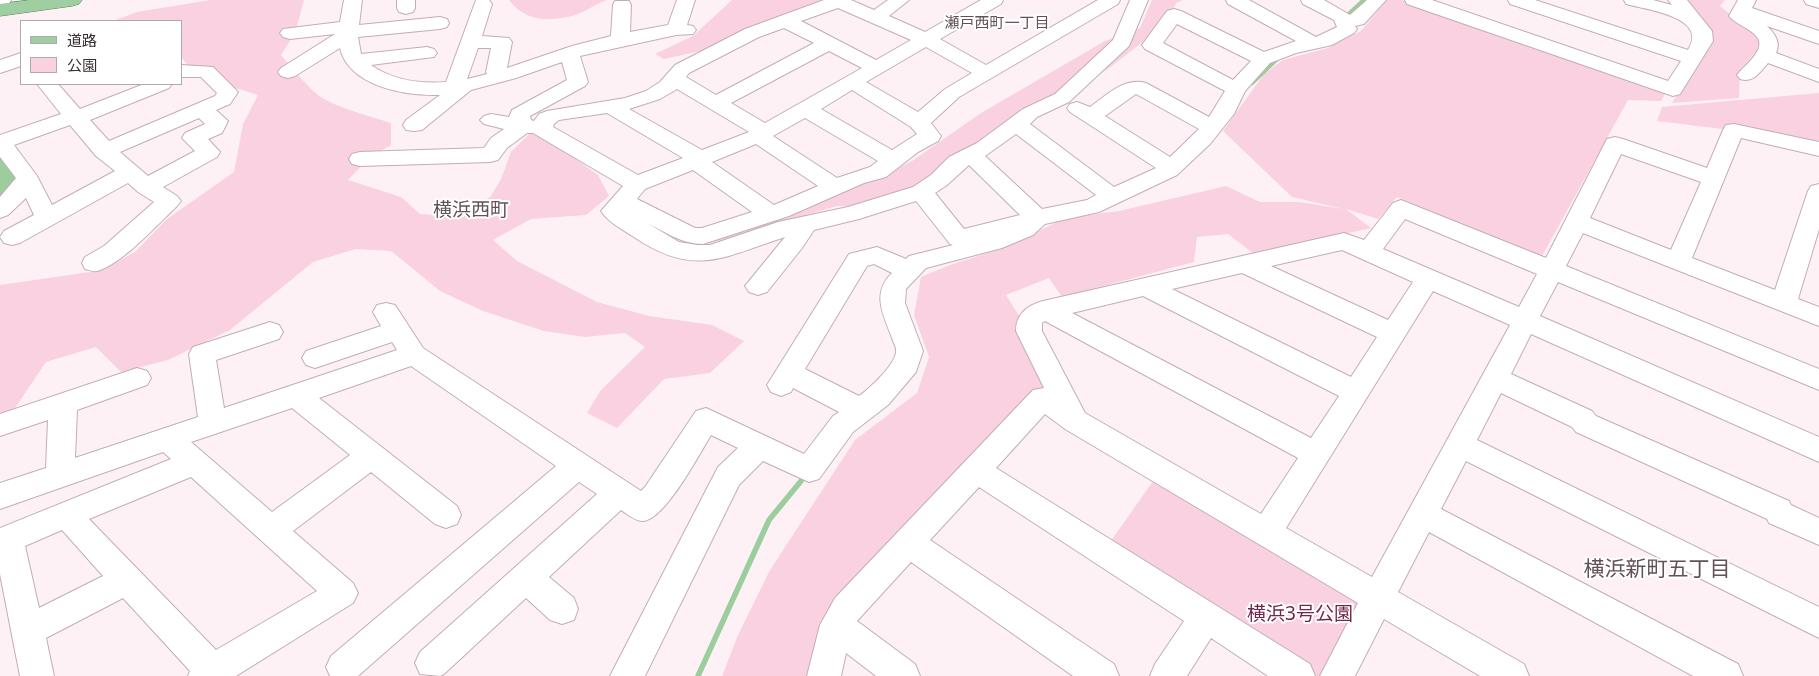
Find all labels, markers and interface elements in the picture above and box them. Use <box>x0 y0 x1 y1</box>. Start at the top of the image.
district label: 瀬戸西町一丁目 <box>945 15 1049 33</box>
legend <box>20 20 182 85</box>
text: 道路 <box>67 30 97 50</box>
text: 公園 <box>67 55 97 75</box>
district label: 横浜西町 <box>433 200 509 222</box>
district label: 横浜新町五丁目 <box>1584 557 1730 583</box>
park label: 横浜3号公園 <box>1247 604 1353 626</box>

